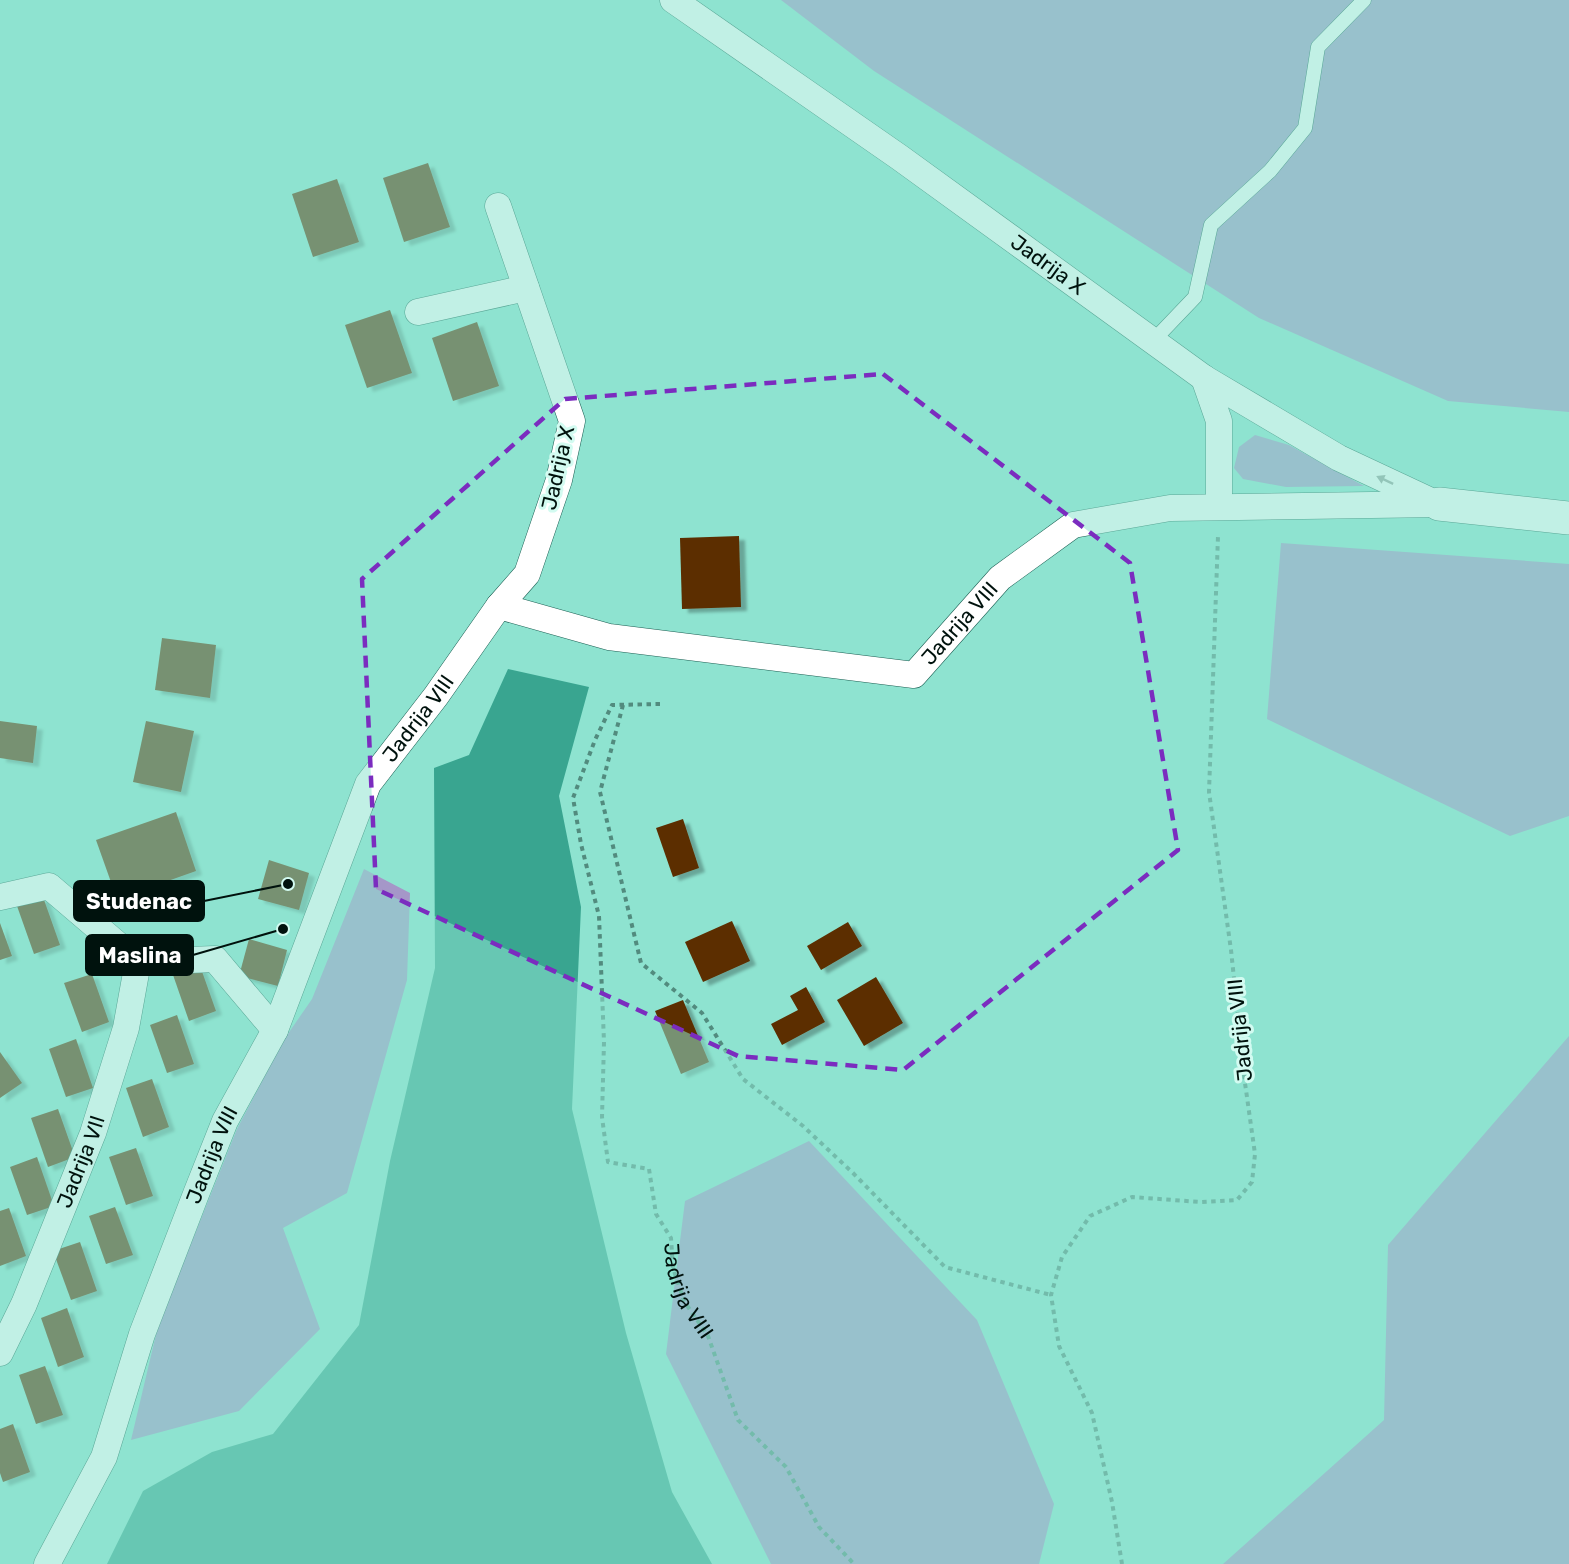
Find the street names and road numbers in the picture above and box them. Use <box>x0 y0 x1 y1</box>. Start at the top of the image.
street label: Jadrija X <box>1006 229 1090 300</box>
street label: Jadrija X <box>536 423 579 512</box>
street label: Jadrija VIII <box>916 576 1003 670</box>
street label: Jadrija VIII <box>377 670 459 767</box>
street label: Jadrija VIII <box>1222 978 1257 1082</box>
street label: Jadrija VIII <box>180 1102 243 1207</box>
street label: Jadrija VII <box>51 1112 110 1211</box>
street label: Jadrija VIII <box>659 1242 719 1343</box>

